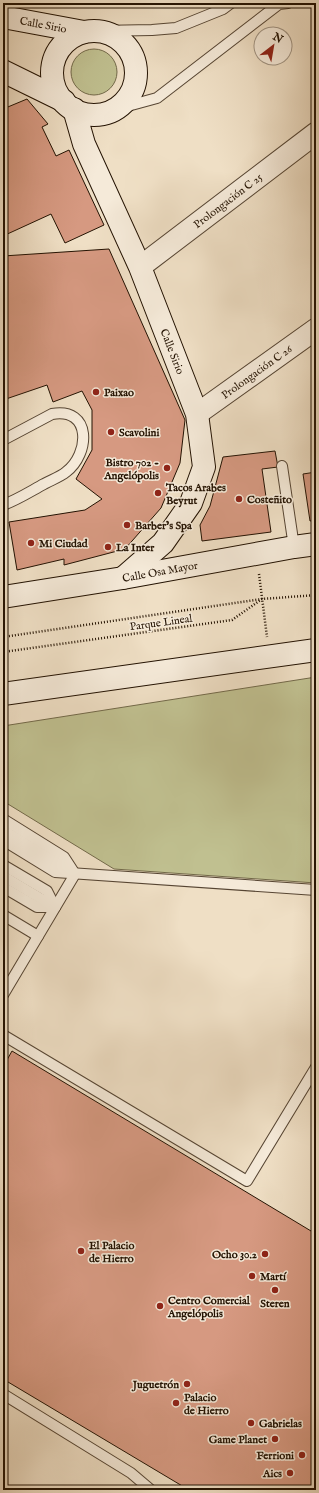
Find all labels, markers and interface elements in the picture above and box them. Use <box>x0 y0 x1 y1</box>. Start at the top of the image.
street label: Calle Sirio <box>18 14 68 37</box>
north arrow <box>253 26 293 66</box>
text: N <box>269 29 286 47</box>
street label: Prolongación C 25 <box>191 170 265 232</box>
street label: Calle Sirio <box>157 327 187 376</box>
street label: Prolongación C 26 <box>219 342 295 402</box>
place label: Paixao <box>104 386 134 400</box>
marker: Paixao <box>91 387 101 397</box>
place label: Scavolini <box>119 426 159 440</box>
marker: Scavolini <box>106 427 116 437</box>
place label: Bistro 702 - Angelópolis <box>103 456 159 483</box>
marker: Bistro 702 - Angelópolis <box>162 463 172 473</box>
place label: Tacos Arabes Beyrut <box>165 481 226 508</box>
marker: Tacos Arabes Beyrut <box>153 488 163 498</box>
place label: Costeñito <box>247 493 292 507</box>
marker: Costeñito <box>234 494 244 504</box>
place label: Barber’s Spa <box>135 519 192 533</box>
marker: Barber’s Spa <box>122 520 132 530</box>
place label: Mi Ciudad <box>39 537 89 551</box>
marker: Mi Ciudad <box>26 538 36 548</box>
place label: La Inter <box>115 541 155 555</box>
marker: La Inter <box>103 542 113 552</box>
street label: Calle Osa Mayor <box>121 559 199 586</box>
street label: Parque Lineal <box>129 612 193 634</box>
place label: El Palacio de Hierro <box>89 1239 134 1266</box>
marker: El Palacio de Hierro <box>76 1246 86 1256</box>
place label: Ocho 30.2 <box>212 1248 258 1262</box>
marker: Ocho 30.2 <box>260 1249 270 1259</box>
place label: Martí <box>260 1270 287 1284</box>
marker: Martí <box>247 1271 257 1281</box>
marker: Steren <box>270 1285 280 1295</box>
place label: Centro Comercial Angelópolis <box>167 1294 251 1321</box>
place label: Steren <box>260 1297 290 1311</box>
marker: Centro Comercial Angelópolis <box>155 1301 165 1311</box>
place label: Juguetrón <box>131 1378 179 1392</box>
marker: Juguetrón <box>182 1379 192 1389</box>
place label: Palacio de Hierro <box>184 1391 229 1418</box>
marker: Palacio de Hierro <box>171 1398 181 1408</box>
place label: Gabrielas <box>259 1417 302 1431</box>
marker: Gabrielas <box>246 1418 256 1428</box>
place label: Game Planet <box>209 1433 267 1447</box>
marker: Game Planet <box>270 1434 280 1444</box>
place label: Ferrioni <box>256 1449 294 1463</box>
marker: Ferrioni <box>297 1450 307 1460</box>
place label: Aics <box>262 1467 282 1481</box>
marker: Aics <box>285 1468 295 1478</box>

